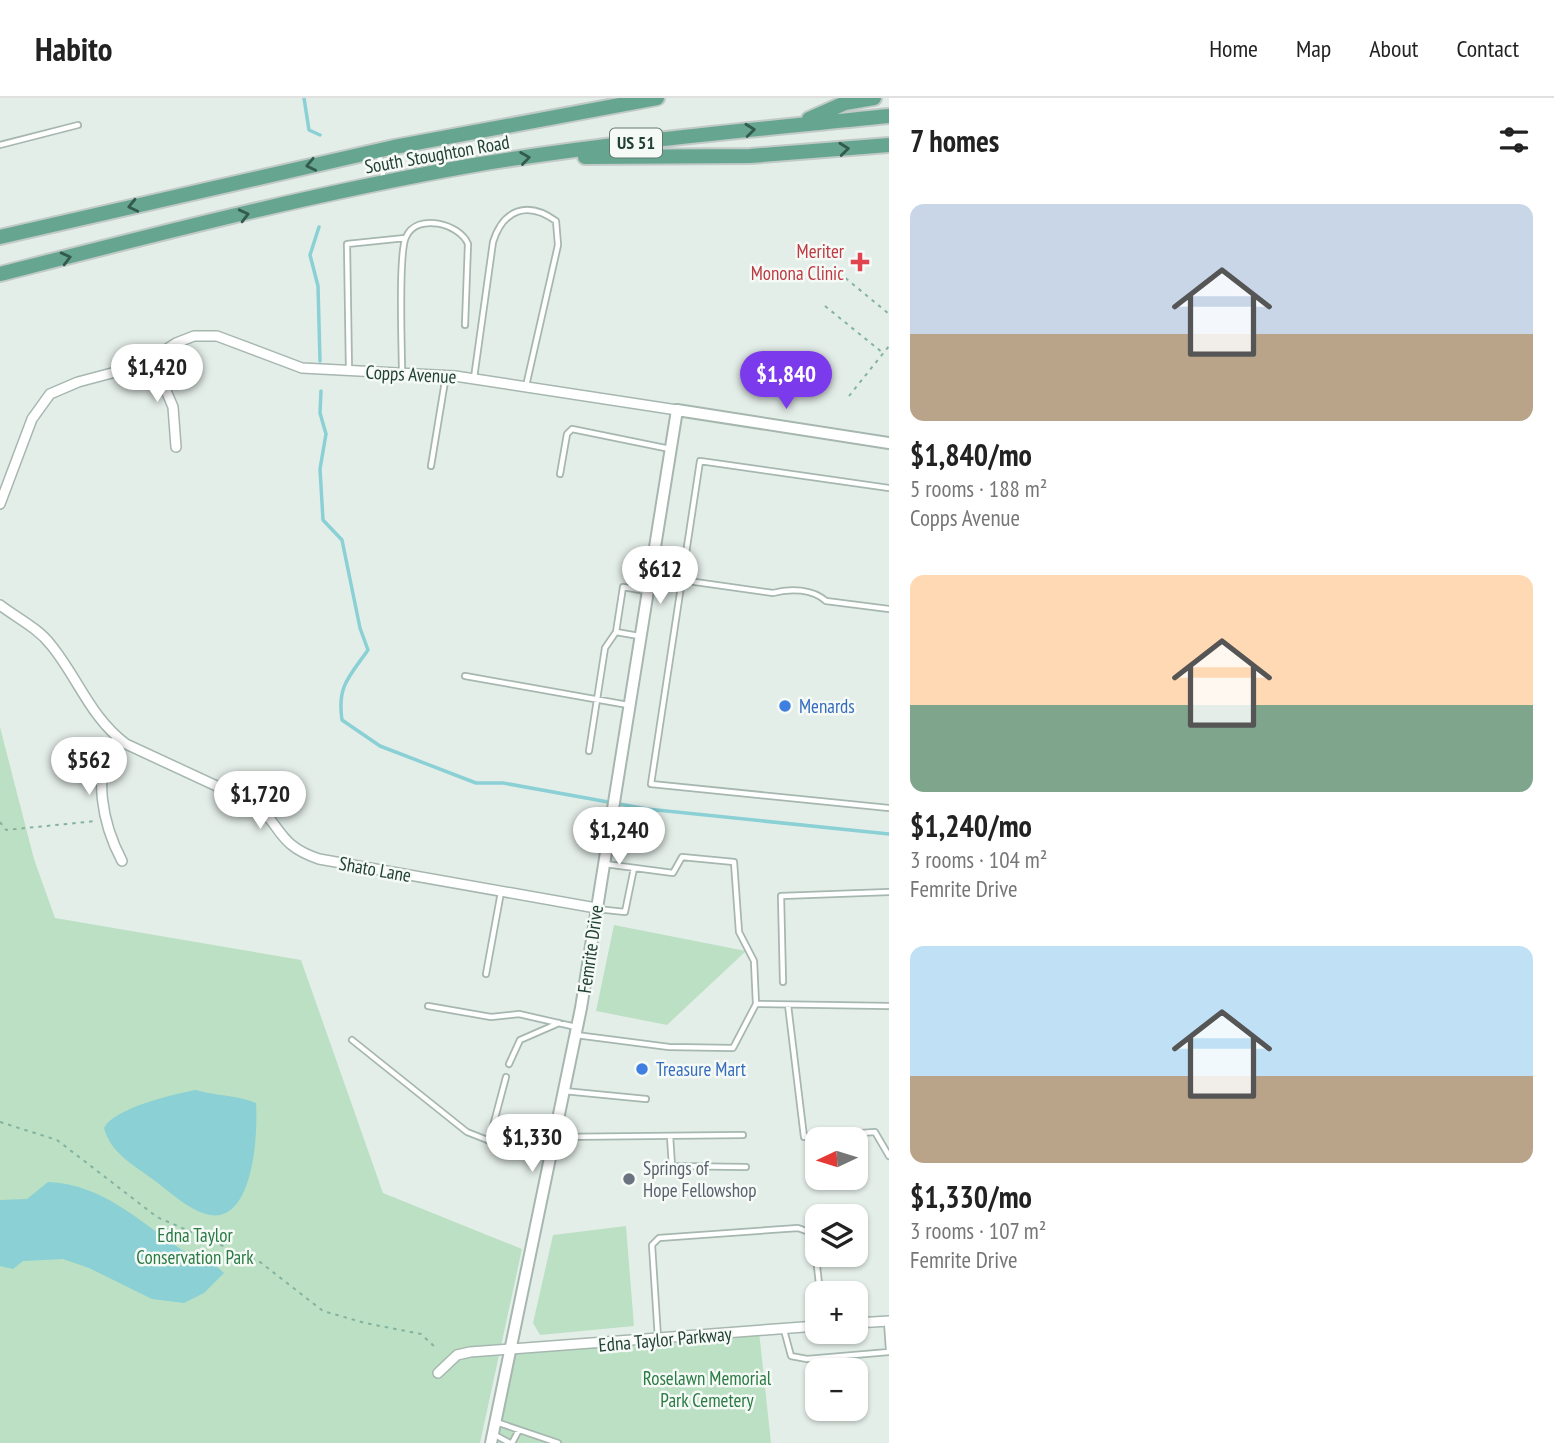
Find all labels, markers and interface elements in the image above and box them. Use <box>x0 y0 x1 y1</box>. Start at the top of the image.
text: Habito <box>35 27 113 70</box>
text: Home <box>1209 33 1258 64</box>
text: Map <box>1296 33 1331 64</box>
text: About <box>1369 33 1418 64</box>
text: Contact <box>1456 33 1519 64</box>
text: 7 homes <box>910 121 999 160</box>
icon: filters <box>1495 121 1533 159</box>
one-way arrow <box>745 123 756 138</box>
street label: South Stoughton Road <box>363 129 511 179</box>
road number: US 51 <box>610 129 662 158</box>
one-way arrow <box>838 142 850 157</box>
one-way arrow <box>519 151 530 166</box>
one-way arrow <box>305 156 317 171</box>
one-way arrow <box>127 198 139 212</box>
one-way arrow <box>238 209 250 223</box>
place label: Meriter Monona Clinic <box>751 239 845 285</box>
icon: home <box>1159 249 1285 375</box>
one-way arrow <box>60 252 72 266</box>
marker: Meriter Monona Clinic <box>850 252 870 272</box>
pin: $1,420 <box>100 344 214 404</box>
text: $1,420 <box>127 352 187 381</box>
pin: $1,840 <box>729 352 843 411</box>
text: $1,840 <box>756 359 816 388</box>
street label: Copps Avenue <box>365 360 457 388</box>
text: $1,840/mo <box>910 435 1032 474</box>
text: 5 rooms · 188 m² <box>910 474 1047 503</box>
text: Copps Avenue <box>910 503 1020 532</box>
pin: $612 <box>619 546 701 606</box>
text: $612 <box>638 554 682 583</box>
icon: home <box>1159 620 1285 746</box>
place label: Menards <box>799 694 855 718</box>
marker: Menards <box>777 698 793 714</box>
pin: $562 <box>48 738 130 797</box>
text: $562 <box>67 745 111 774</box>
pin: $1,720 <box>203 772 317 831</box>
text: $1,720 <box>230 779 290 808</box>
text: $1,240/mo <box>910 806 1032 845</box>
pin: $1,240 <box>562 808 676 867</box>
text: $1,240 <box>589 815 649 844</box>
text: 3 rooms · 104 m² <box>910 845 1047 874</box>
street label: Shato Lane <box>337 851 413 887</box>
text: Femrite Drive <box>910 874 1018 903</box>
street label: Femrite Drive <box>572 903 608 995</box>
icon: home <box>1159 991 1285 1117</box>
place label: Treasure Mart <box>656 1057 747 1081</box>
marker: Treasure Mart <box>634 1061 650 1077</box>
pin: $1,330 <box>475 1114 589 1174</box>
text: $1,330 <box>502 1122 562 1151</box>
north arrow <box>805 1127 868 1190</box>
map controls <box>805 1127 868 1421</box>
place label: Springs of Hope Fellowshop <box>643 1156 757 1202</box>
marker: Springs of Hope Fellowshop <box>621 1171 637 1187</box>
text: $1,330/mo <box>910 1177 1032 1216</box>
button: layers <box>805 1204 868 1267</box>
text: 3 rooms · 107 m² <box>910 1216 1046 1245</box>
park label: Edna Taylor Conservation Park <box>136 1223 254 1269</box>
text: Femrite Drive <box>910 1245 1018 1274</box>
button: + <box>805 1281 868 1344</box>
street label: Edna Taylor Parkway <box>597 1321 733 1357</box>
button: − <box>805 1358 868 1421</box>
park label: Roselawn Memorial Park Cemetery <box>643 1366 772 1412</box>

